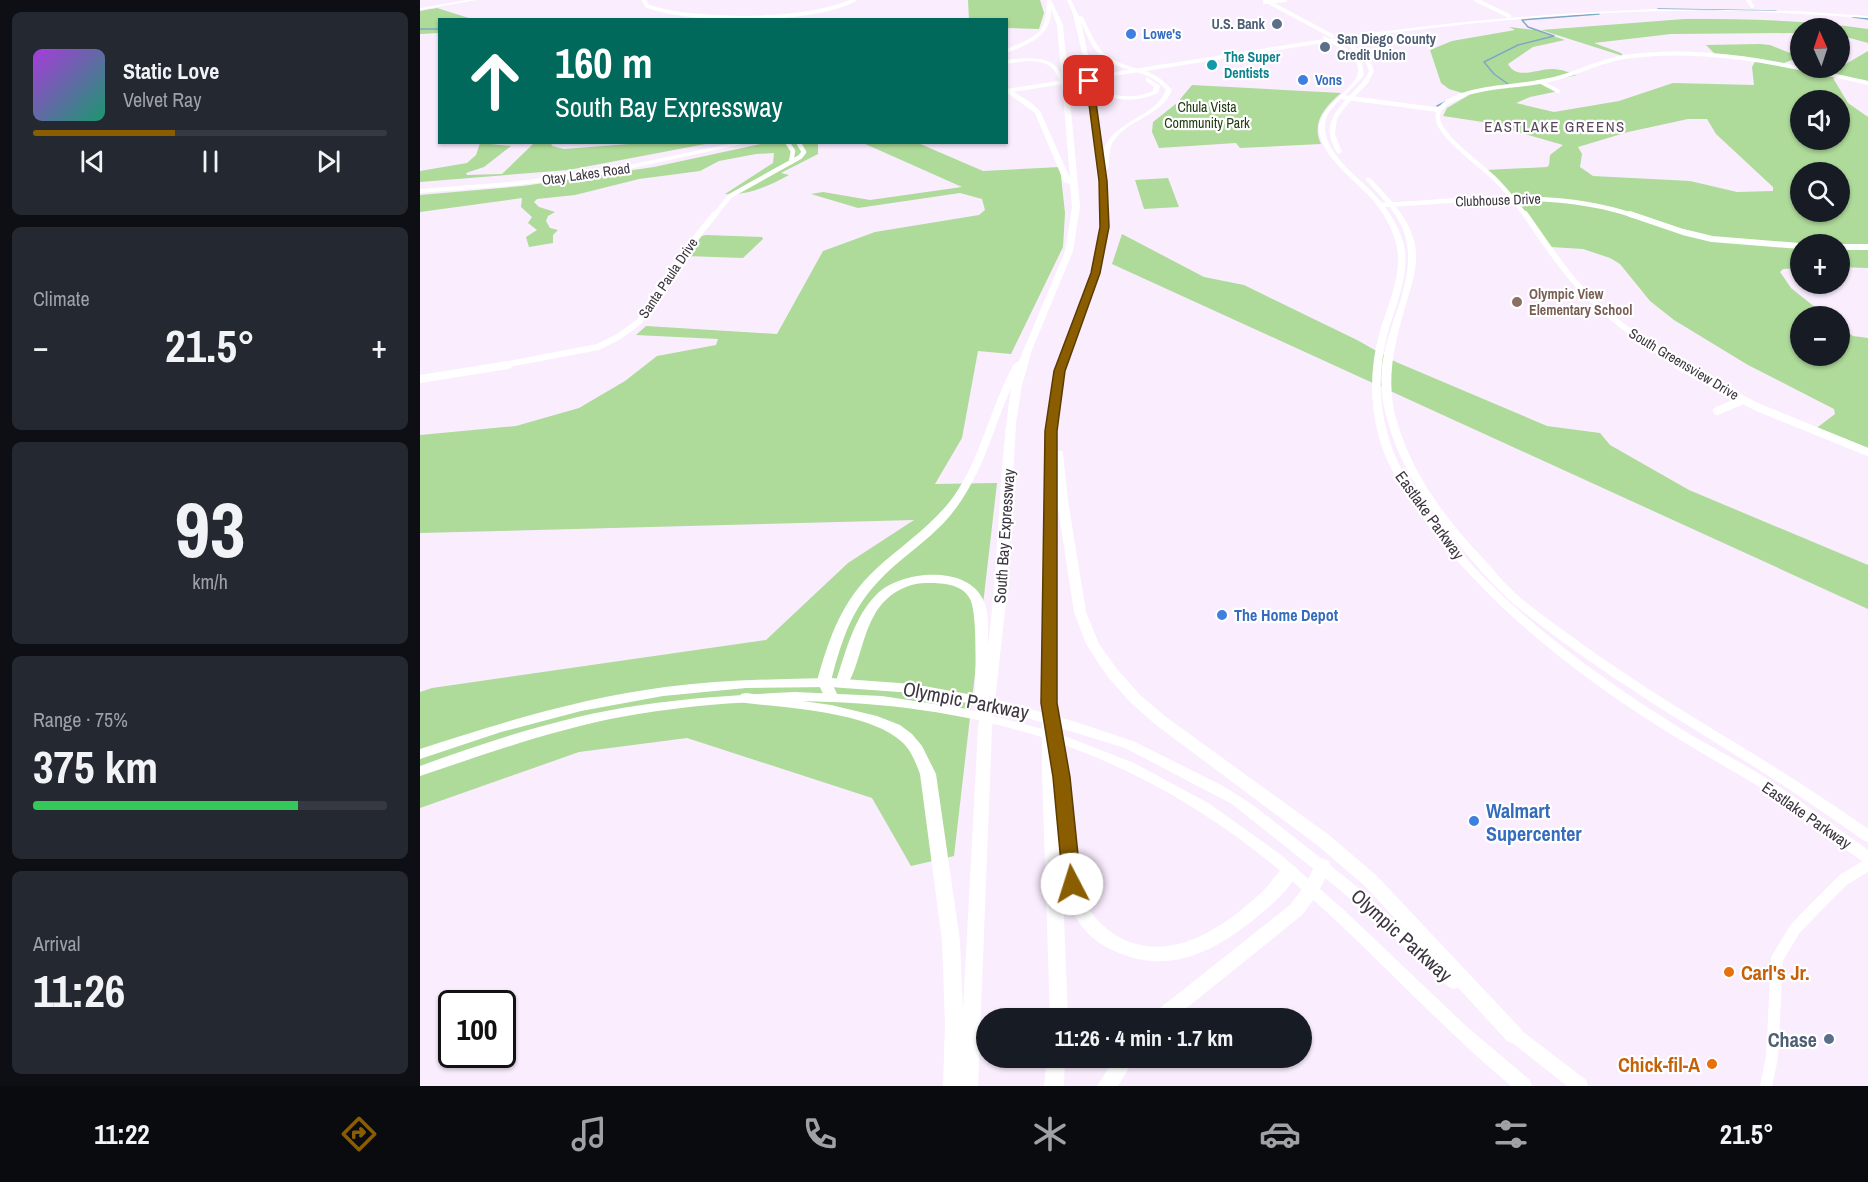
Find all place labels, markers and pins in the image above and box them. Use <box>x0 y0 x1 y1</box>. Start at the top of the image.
place label: U.S. Bank <box>1211 15 1266 33</box>
marker: U.S. Bank <box>1270 17 1284 31</box>
place label: Lowe's <box>1143 25 1181 43</box>
marker: Lowe's <box>1124 27 1138 41</box>
place label: San Diego County Credit Union <box>1337 30 1436 64</box>
marker: San Diego County Credit Union <box>1318 40 1332 54</box>
place label: The Super Dentists <box>1224 48 1281 82</box>
pin <box>1063 55 1114 106</box>
marker: The Super Dentists <box>1205 58 1219 72</box>
place label: Vons <box>1315 71 1342 89</box>
marker: Vons <box>1296 73 1310 87</box>
place label: Olympic View Elementary School <box>1529 285 1632 319</box>
marker: Olympic View Elementary School <box>1510 295 1524 309</box>
place label: The Home Depot <box>1234 604 1339 626</box>
marker: The Home Depot <box>1215 608 1229 622</box>
place label: Walmart Supercenter <box>1486 797 1582 847</box>
marker: Walmart Supercenter <box>1467 814 1481 828</box>
place label: Carl's Jr. <box>1741 959 1810 986</box>
marker: Carl's Jr. <box>1722 965 1736 979</box>
place label: Chase <box>1768 1026 1817 1053</box>
marker: Chase <box>1822 1032 1836 1046</box>
place label: Chick-fil-A <box>1618 1051 1700 1078</box>
marker: Chick-fil-A <box>1705 1057 1719 1071</box>

